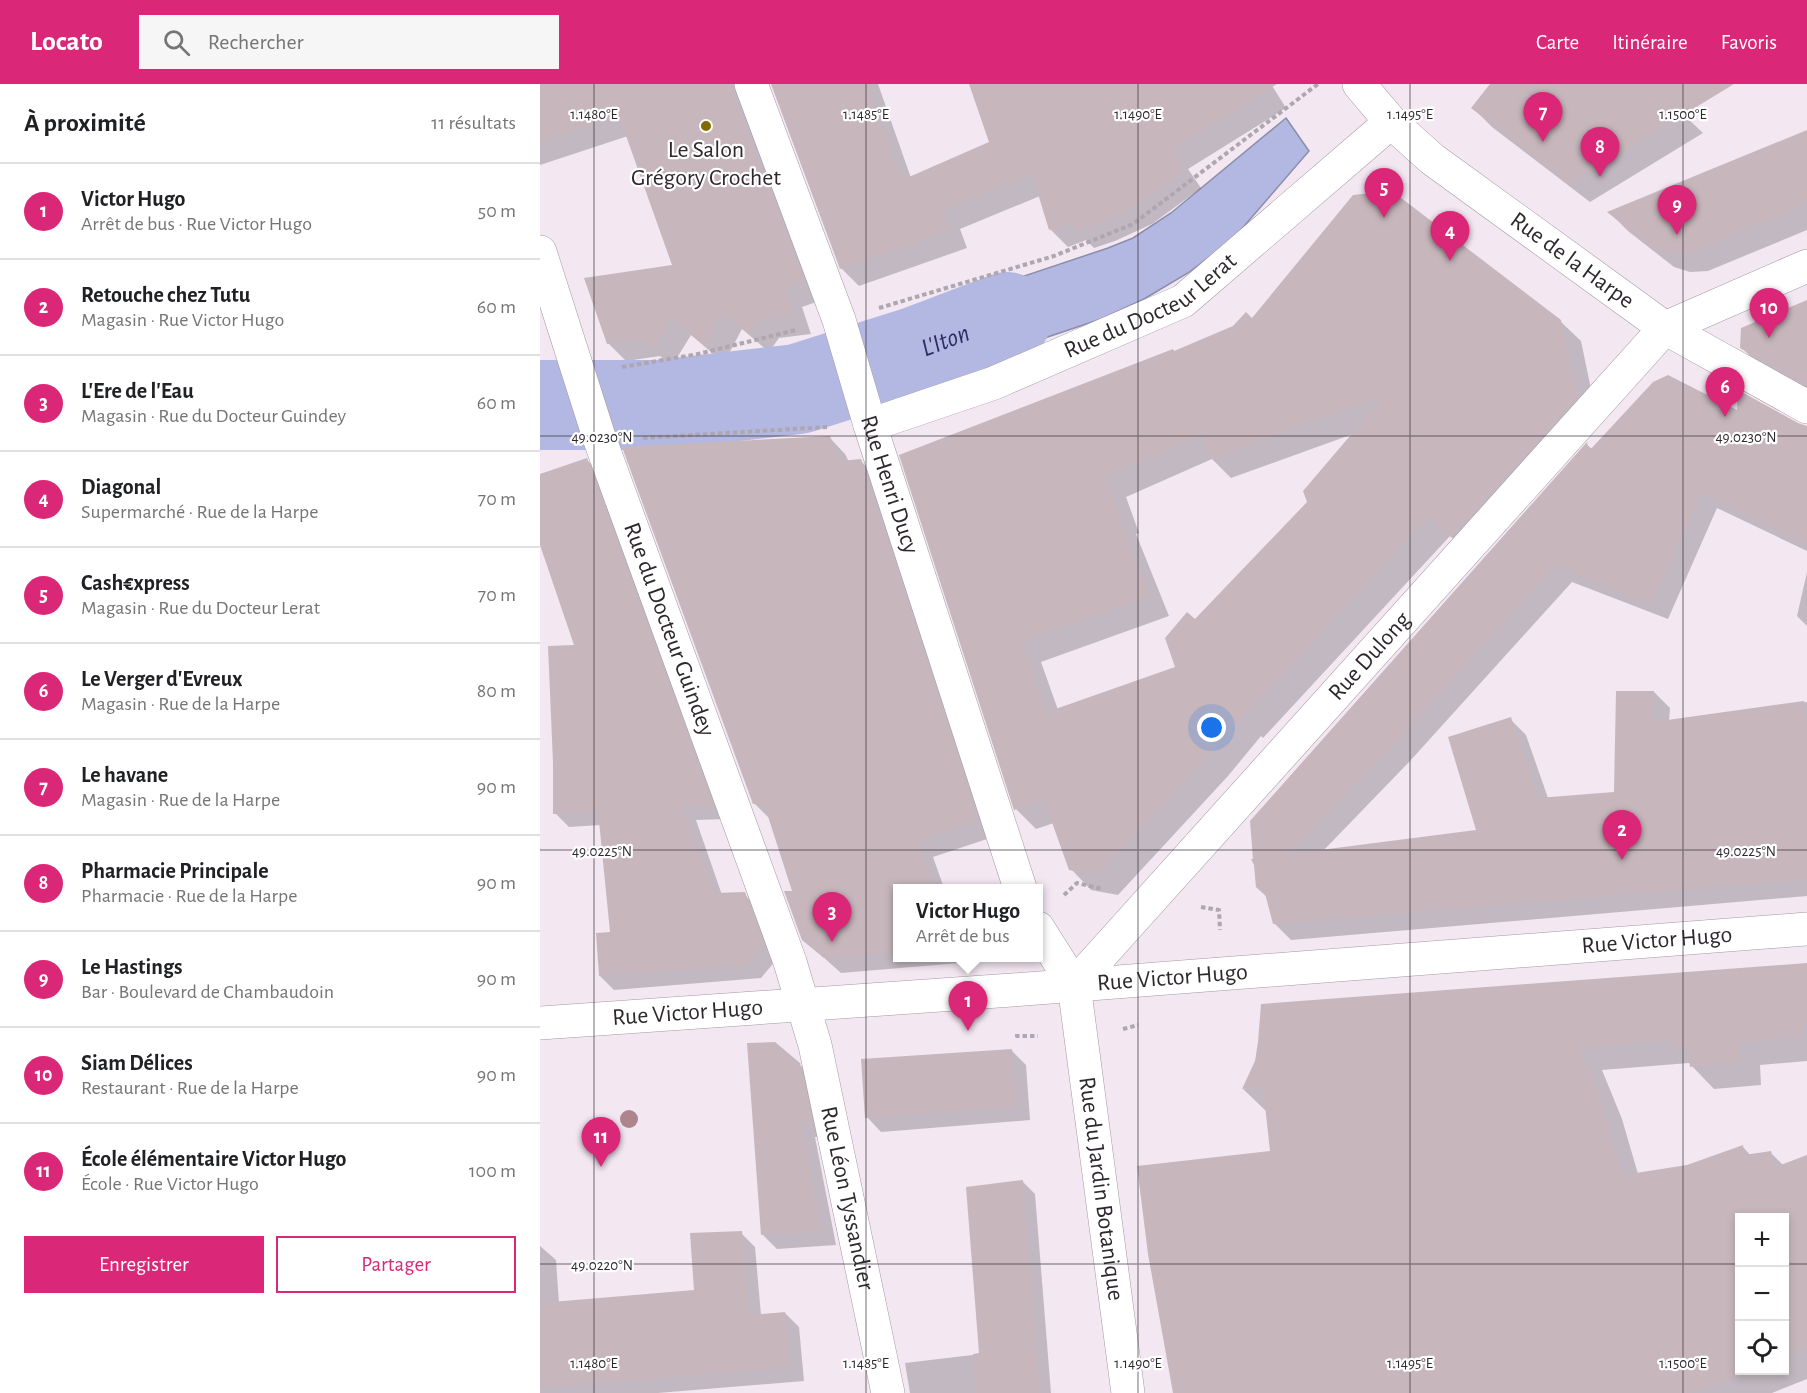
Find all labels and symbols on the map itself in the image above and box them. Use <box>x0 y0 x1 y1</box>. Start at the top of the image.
pin: 7 <box>1524 92 1562 142</box>
text: 1.1480°E <box>570 107 618 122</box>
text: 1.1485°E <box>843 107 889 122</box>
text: 1.1490°E <box>1114 107 1162 122</box>
text: 1.1495°E <box>1387 107 1433 122</box>
text: 1.1500°E <box>1659 107 1707 122</box>
marker: Le Salon Grégory Crochet <box>699 119 713 133</box>
pin: 8 <box>1580 128 1620 177</box>
place label: Le Salon Grégory Crochet <box>631 138 781 190</box>
pin: 5 <box>1364 168 1404 218</box>
pin: 9 <box>1658 186 1696 235</box>
street label: Rue de la Harpe <box>1506 208 1638 313</box>
pin: 4 <box>1430 212 1470 261</box>
street label: Rue du Docteur Lerat <box>1061 248 1241 363</box>
pin: 10 <box>1750 288 1788 338</box>
water label: L'Iton <box>917 320 973 361</box>
pin: 6 <box>1706 368 1744 417</box>
street label: Rue Henri Ducy <box>856 413 923 557</box>
text: 49.0230°N <box>571 430 633 445</box>
text: 49.0230°N <box>1715 430 1777 445</box>
street label: Rue du Docteur Guindey <box>619 519 719 740</box>
street label: Rue Dulong <box>1324 607 1415 705</box>
your location <box>1197 713 1226 742</box>
pin: 2 <box>1602 810 1642 860</box>
text: 49.0225°N <box>572 844 632 859</box>
text: 49.0225°N <box>1716 844 1776 859</box>
pin: 3 <box>812 892 852 942</box>
street label: Rue Victor Hugo <box>1581 923 1733 958</box>
street label: Rue Victor Hugo <box>1096 960 1249 995</box>
pin: 1 <box>948 982 988 1031</box>
street label: Rue Victor Hugo <box>611 995 764 1030</box>
street label: Rue du Jardin Botanique <box>1074 1075 1128 1302</box>
street label: Rue Léon Tyssandier <box>816 1104 878 1292</box>
pin: 11 <box>582 1118 620 1167</box>
text: 49.0220°N <box>571 1258 633 1273</box>
text: 1.1480°E <box>570 1356 618 1371</box>
text: 1.1485°E <box>843 1356 889 1371</box>
text: 1.1490°E <box>1114 1356 1162 1371</box>
text: 1.1495°E <box>1387 1356 1433 1371</box>
text: 1.1500°E <box>1659 1356 1707 1371</box>

